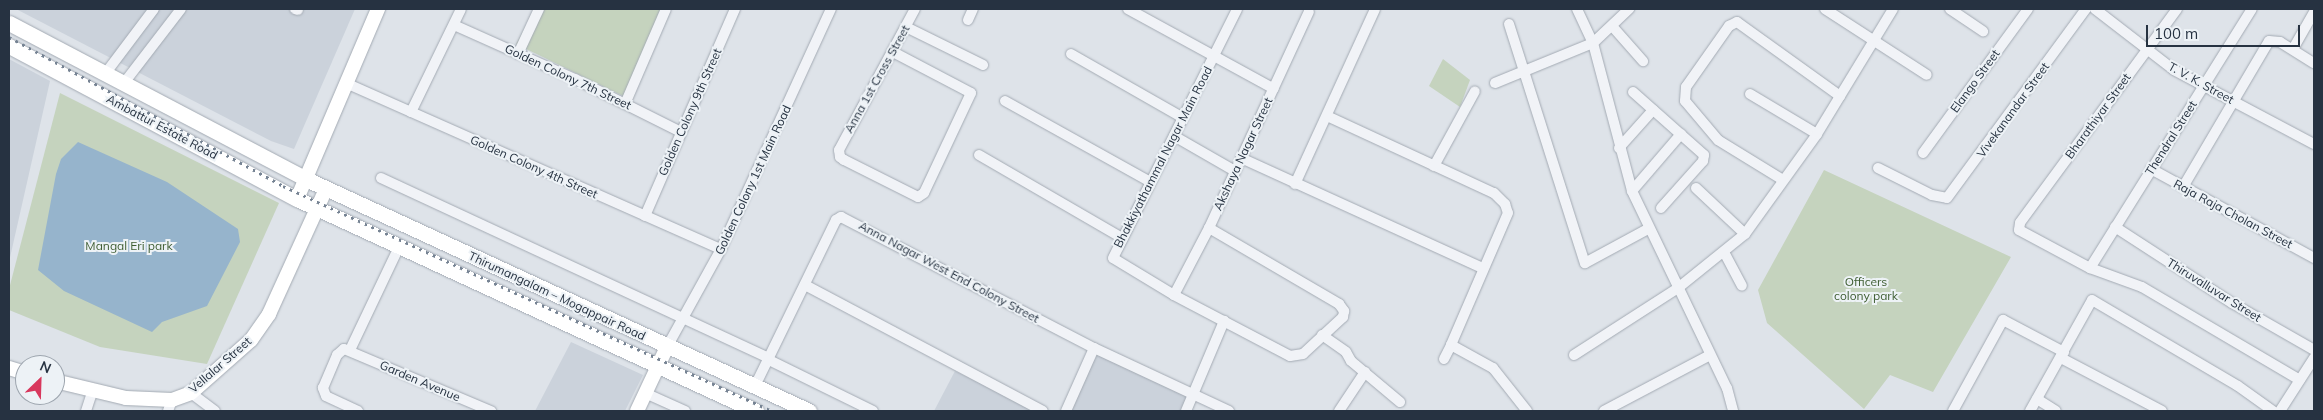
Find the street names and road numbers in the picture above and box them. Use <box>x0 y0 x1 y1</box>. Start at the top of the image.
street label: Anna 1st Cross Street <box>841 23 913 135</box>
street label: Golden Colony 7th Street <box>502 41 634 113</box>
street label: Golden Colony 9th Street <box>655 46 725 178</box>
street label: Elango Street <box>1947 47 2003 115</box>
street label: T. V. K. Street <box>2166 59 2236 107</box>
street label: Vivekanandar Street <box>1974 60 2052 160</box>
street label: Bhakkiyathammal Nagar Main Road <box>1111 64 1215 250</box>
street label: Bharathiyar Street <box>2062 70 2134 162</box>
street label: Ambattur Estate Road <box>104 92 220 162</box>
street label: Akshaya Nagar Street <box>1211 95 1275 213</box>
street label: Thendral Street <box>2142 98 2200 178</box>
street label: Golden Colony 1st Main Road <box>712 103 794 257</box>
street label: Golden Colony 4th Street <box>468 132 600 202</box>
street label: Raja Raja Cholan Street <box>2171 176 2295 252</box>
street label: Anna Nagar West End Colony Street <box>856 218 1042 326</box>
street label: Thirumangalam – Mogappair Road <box>466 249 648 343</box>
street label: Thiruvalluvar Street <box>2164 255 2264 325</box>
street label: Vellalar Street <box>186 334 254 396</box>
street label: Garden Avenue <box>378 358 462 404</box>

